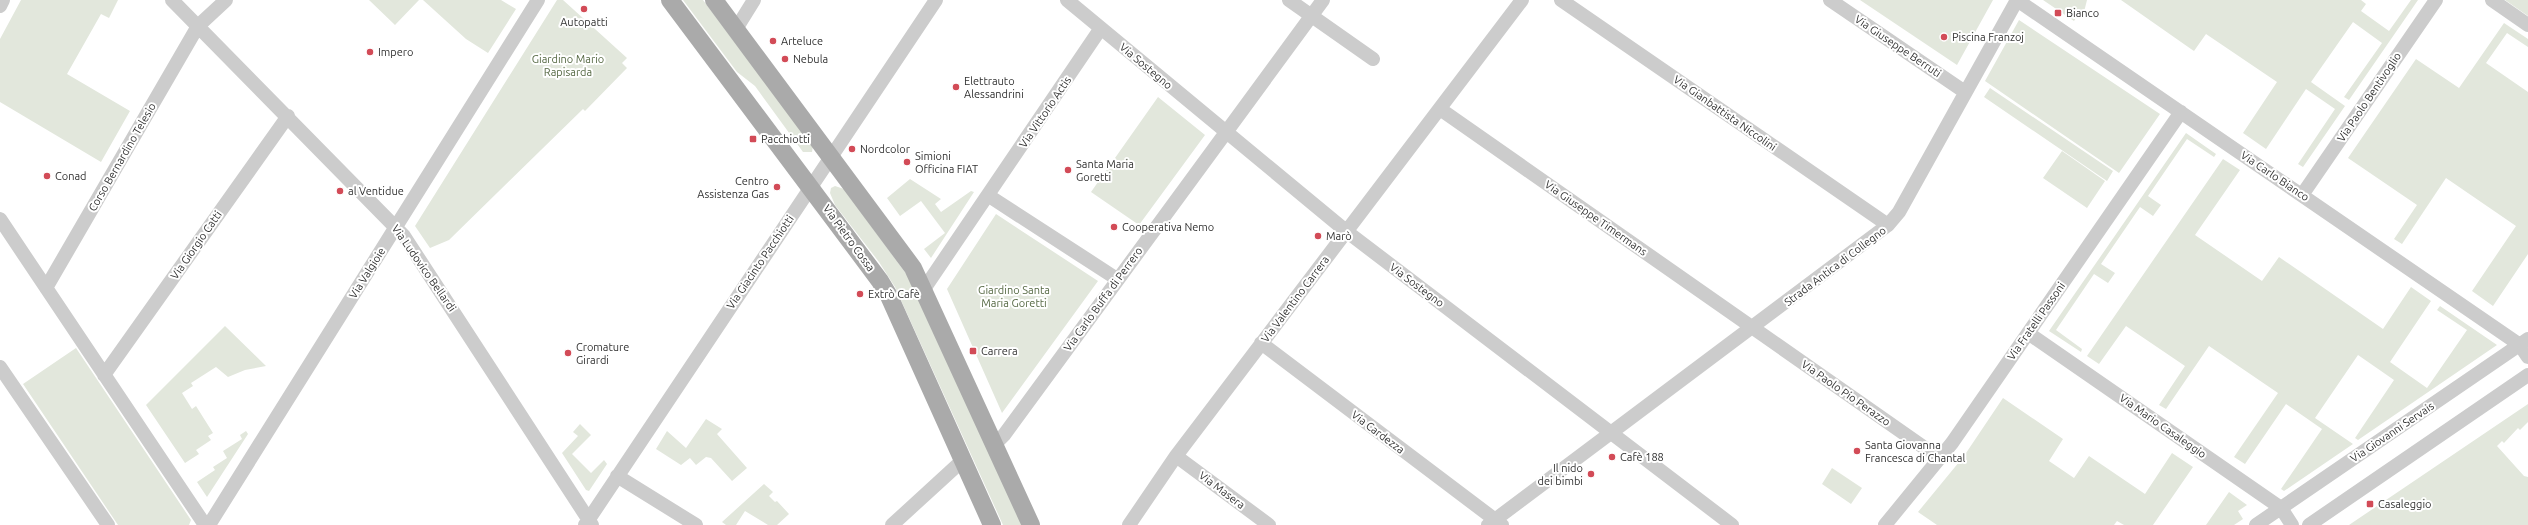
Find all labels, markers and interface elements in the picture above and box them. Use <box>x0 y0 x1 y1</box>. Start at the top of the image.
marker: Autopatti <box>579 4 589 14</box>
place label: Bianco <box>2066 7 2099 19</box>
marker: Bianco <box>2053 8 2063 18</box>
street label: Via Giuseppe Berruti <box>1853 13 1943 79</box>
place label: Autopatti <box>560 16 608 28</box>
place label: Piscina Franzoj <box>1952 31 2024 43</box>
marker: Piscina Franzoj <box>1939 32 1949 42</box>
place label: Arteluce <box>781 35 823 47</box>
marker: Arteluce <box>768 36 778 46</box>
street label: Via Sostegno <box>1117 41 1175 91</box>
place label: Impero <box>378 46 413 58</box>
marker: Impero <box>365 47 375 57</box>
street label: Via Paolo Bentivoglio <box>2335 50 2403 144</box>
park label: Giardino Mario Rapisarda <box>532 53 604 78</box>
place label: Nebula <box>793 53 828 65</box>
marker: Nebula <box>780 54 790 64</box>
street label: Via Gianbattista Niccolini <box>1671 73 1779 153</box>
street label: Via Vittorio Actis <box>1017 74 1073 150</box>
place label: Elettrauto Alessandrini <box>964 75 1024 100</box>
marker: Elettrauto Alessandrini <box>951 82 961 92</box>
street label: Corso Bernardino Telesio <box>86 101 158 213</box>
place label: Pacchiotti <box>761 133 810 145</box>
marker: Pacchiotti <box>748 134 758 144</box>
place label: Nordcolor <box>860 143 911 155</box>
marker: Nordcolor <box>847 144 857 154</box>
street label: Via Carlo Bianco <box>2239 149 2311 203</box>
place label: Simioni Officina FIAT <box>915 150 978 175</box>
marker: Simioni Officina FIAT <box>902 157 912 167</box>
place label: Santa Maria Goretti <box>1076 158 1134 183</box>
marker: Santa Maria Goretti <box>1063 165 1073 175</box>
place label: Conad <box>55 170 87 182</box>
marker: Conad <box>42 171 52 181</box>
place label: Centro Assistenza Gas <box>697 175 769 200</box>
street label: Via Giuseppe Timermans <box>1543 178 1649 258</box>
marker: Centro Assistenza Gas <box>772 182 782 192</box>
place label: al Ventidue <box>348 185 404 197</box>
marker: al Ventidue <box>335 186 345 196</box>
street label: Via Pietro Cossa <box>821 202 877 274</box>
street label: Via Giorgio Catti <box>168 209 224 281</box>
street label: Via Giacinto Pacchiotti <box>724 213 796 311</box>
place label: Cooperativa Nemo <box>1122 221 1214 233</box>
street label: Via Ludovico Bellardi <box>390 222 458 314</box>
marker: Cooperativa Nemo <box>1109 222 1119 232</box>
street label: Strada Antica di Collegno <box>1782 224 1888 308</box>
place label: Marò <box>1326 230 1352 242</box>
marker: Marò <box>1313 231 1323 241</box>
street label: Via Valgioie <box>347 245 387 301</box>
street label: Via Carlo Buffa di Perrero <box>1061 245 1145 353</box>
street label: Via Valentino Carrera <box>1259 254 1331 344</box>
street label: Via Sostegno <box>1388 261 1446 309</box>
street label: Via Fratelli Passoni <box>2005 280 2067 362</box>
park label: Giardino Santa Maria Goretti <box>978 284 1050 309</box>
place label: Extrò Cafè <box>868 288 920 300</box>
marker: Extrò Cafè <box>855 289 865 299</box>
place label: Cromature Girardi <box>576 341 629 366</box>
place label: Carrera <box>981 345 1018 357</box>
marker: Carrera <box>968 346 978 356</box>
marker: Cromature Girardi <box>563 348 573 358</box>
street label: Via Paolo Pio Perazzo <box>1799 358 1893 428</box>
street label: Via Mario Casaleggio <box>2117 392 2209 460</box>
street label: Via Giovanni Servais <box>2348 399 2436 464</box>
street label: Via Cardezza <box>1349 408 1407 456</box>
place label: Santa Giovanna Francesca di Chantal <box>1865 439 1965 464</box>
marker: Santa Giovanna Francesca di Chantal <box>1852 446 1862 456</box>
place label: Cafè 188 <box>1620 451 1664 463</box>
marker: Cafè 188 <box>1607 452 1617 462</box>
place label: Il nido dei bimbi <box>1538 462 1583 487</box>
street label: Via Masera <box>1197 469 1247 511</box>
marker: Il nido dei bimbi <box>1586 469 1596 479</box>
place label: Casaleggio <box>2378 498 2432 510</box>
marker: Casaleggio <box>2365 499 2375 509</box>

